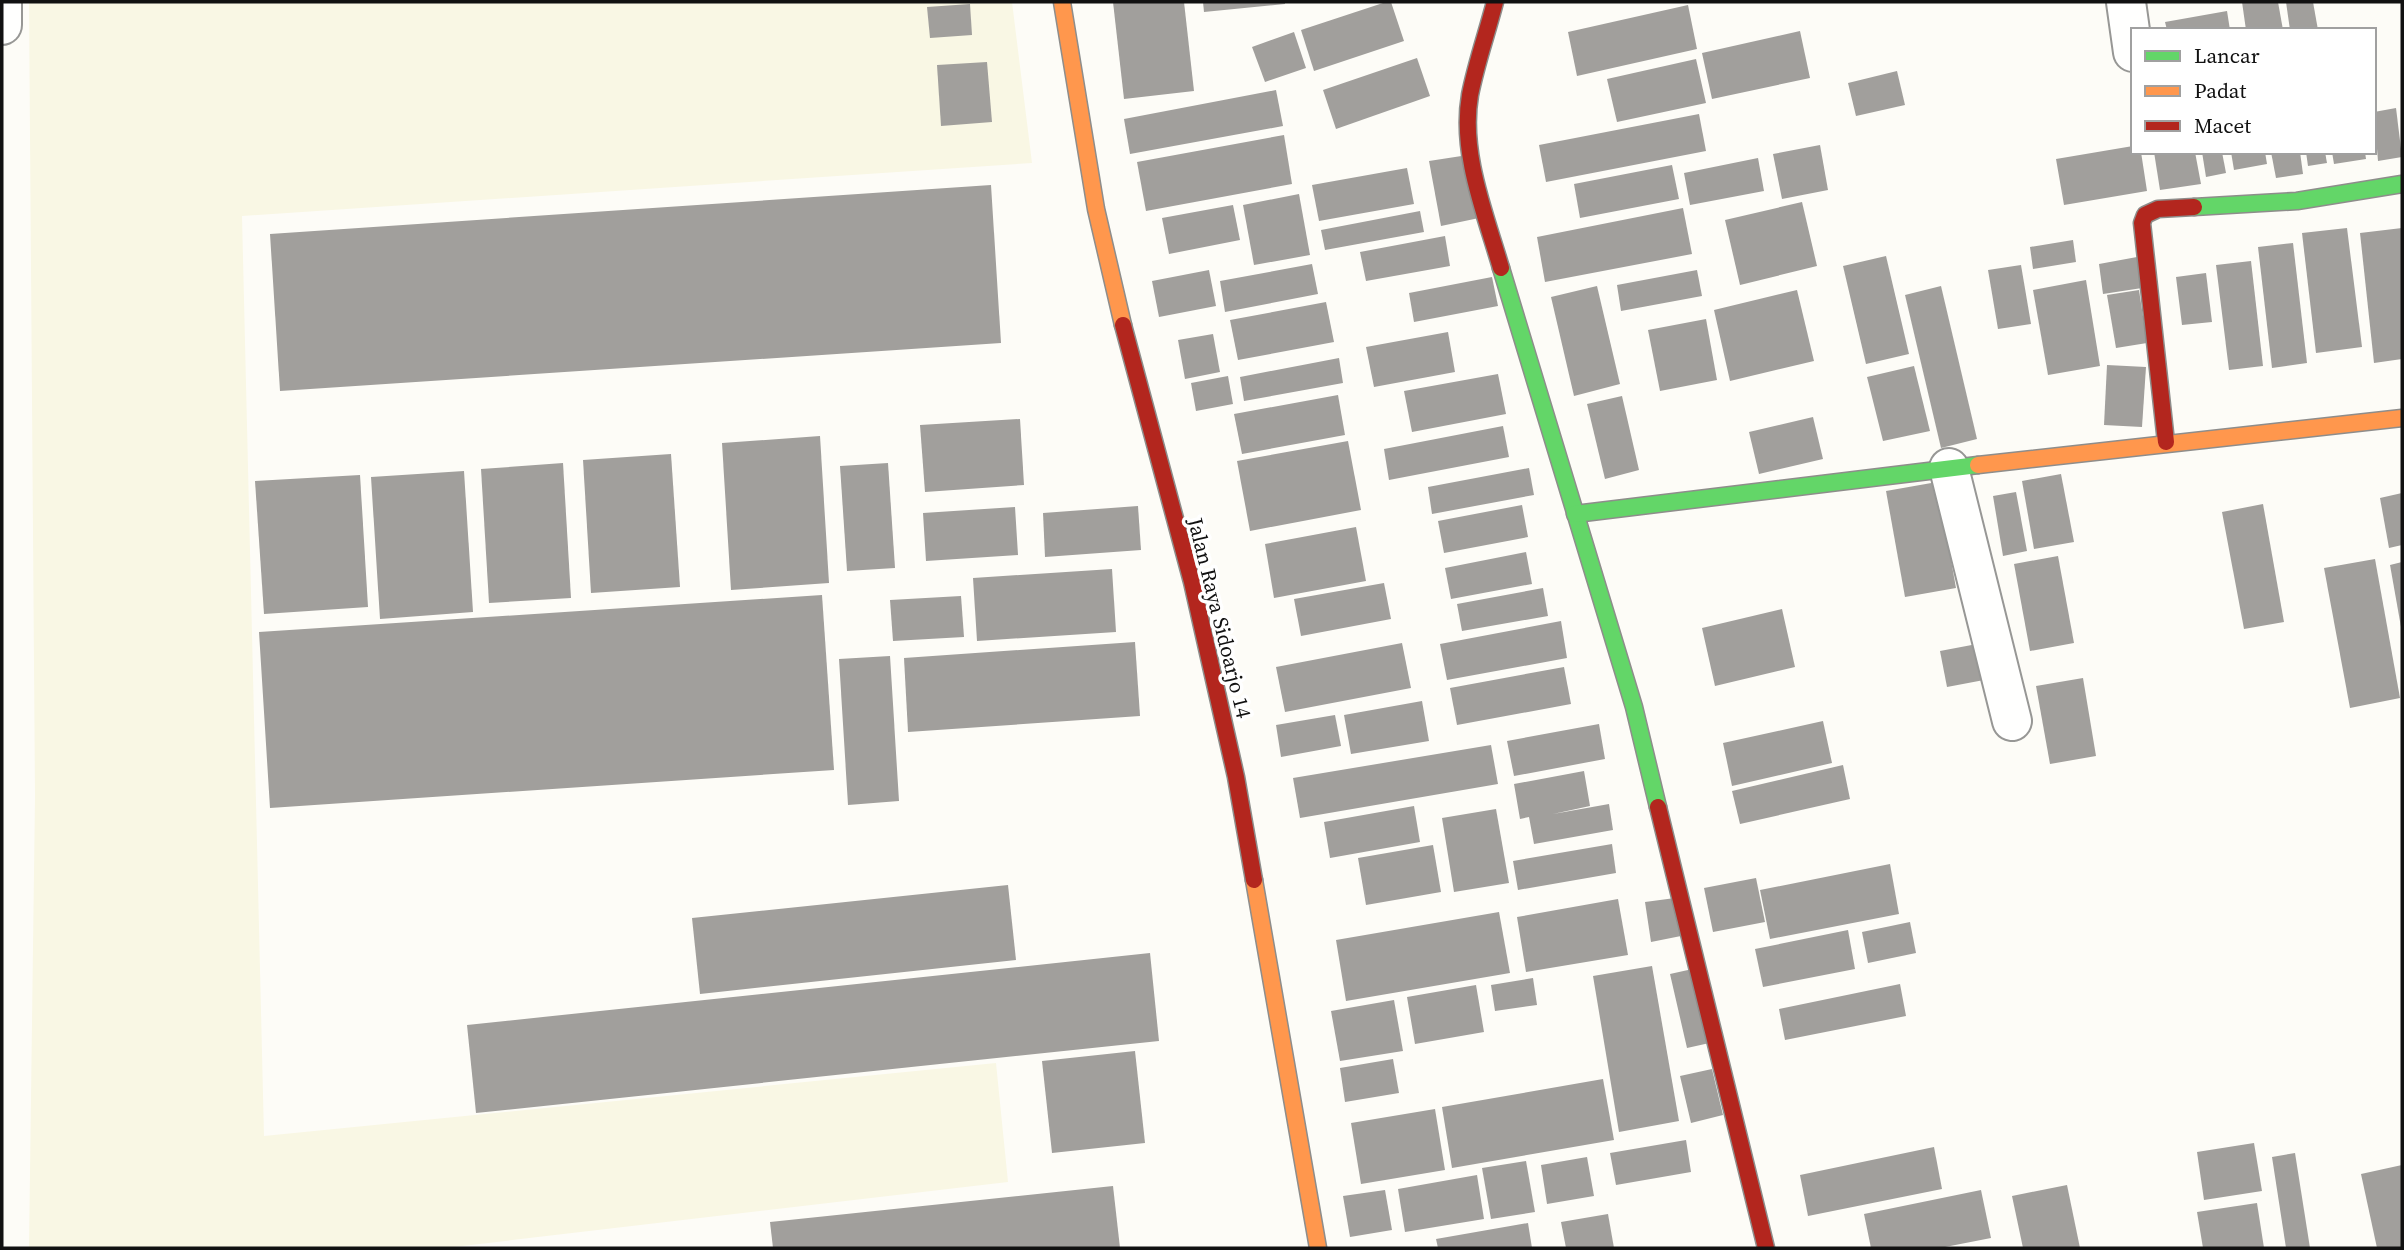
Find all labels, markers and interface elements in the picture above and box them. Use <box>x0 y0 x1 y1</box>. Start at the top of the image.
legend <box>2131 28 2376 154</box>
text: Lancar <box>2194 41 2260 70</box>
text: Padat <box>2194 76 2246 105</box>
text: Macet <box>2194 111 2251 140</box>
street label: Jalan Raya Sidoarjo 14 <box>1181 514 1259 722</box>

